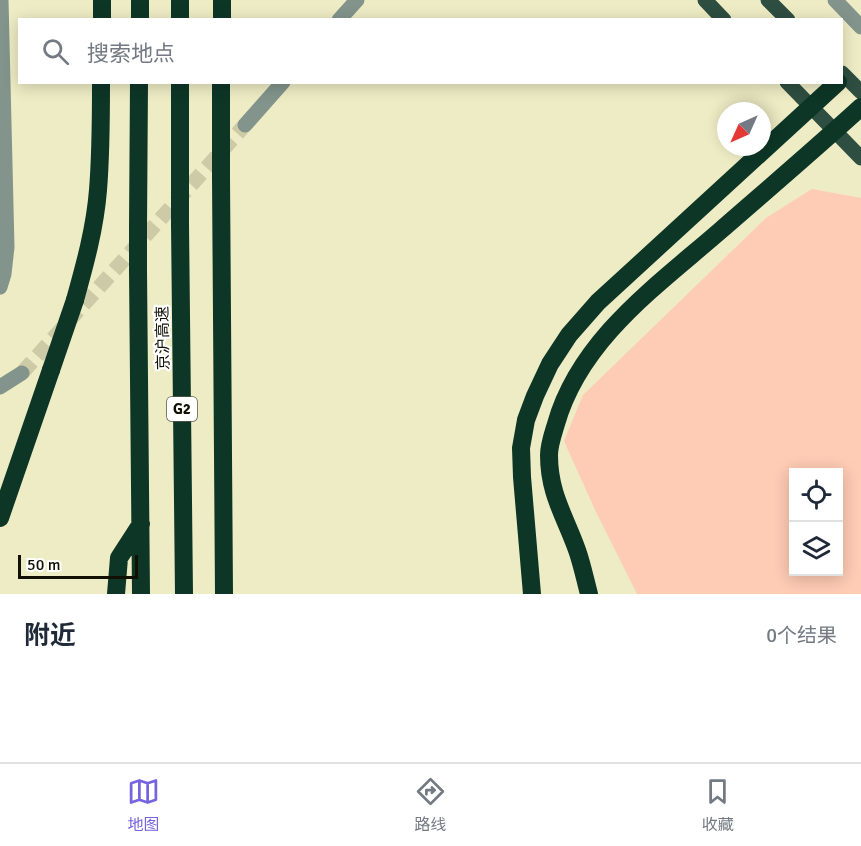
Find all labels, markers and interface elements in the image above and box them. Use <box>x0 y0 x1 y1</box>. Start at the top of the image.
search box <box>18 18 843 84</box>
icon: search <box>39 35 72 68</box>
text: 搜索地点 <box>87 40 175 67</box>
north arrow <box>717 102 771 156</box>
street label: 京沪高速 <box>152 306 174 370</box>
road number: G2 <box>167 397 197 421</box>
map controls <box>789 468 843 576</box>
button: locate <box>789 468 843 522</box>
button: layers <box>789 522 843 576</box>
scale bar <box>18 552 138 580</box>
text: 50 m <box>27 555 61 575</box>
text: 附近 <box>24 620 76 652</box>
text: 0个结果 <box>766 623 837 648</box>
tab: 地图 <box>127 775 160 835</box>
tab: 路线 <box>414 775 447 835</box>
tab: 收藏 <box>701 775 734 835</box>

